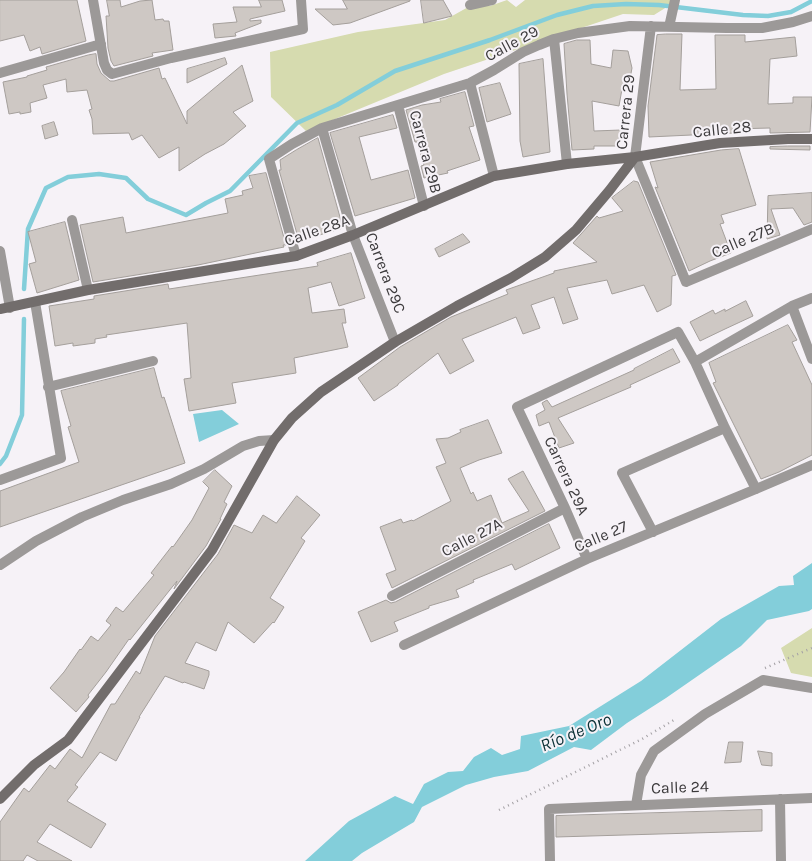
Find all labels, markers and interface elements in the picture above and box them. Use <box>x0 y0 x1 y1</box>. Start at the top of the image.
street label: Calle 29 <box>482 22 542 66</box>
street label: Carrera 29 <box>613 74 639 150</box>
street label: Carrera 29B <box>405 108 445 196</box>
street label: Calle 28 <box>692 117 752 143</box>
street label: Calle 28A <box>282 211 352 251</box>
street label: Calle 27B <box>709 219 777 263</box>
street label: Carrera 29C <box>361 230 409 316</box>
street label: Carrera 29A <box>539 434 593 518</box>
street label: Calle 27A <box>438 515 506 561</box>
street label: Calle 27 <box>571 517 631 557</box>
water label: Río de Oro <box>537 709 615 757</box>
street label: Calle 24 <box>651 777 709 799</box>

